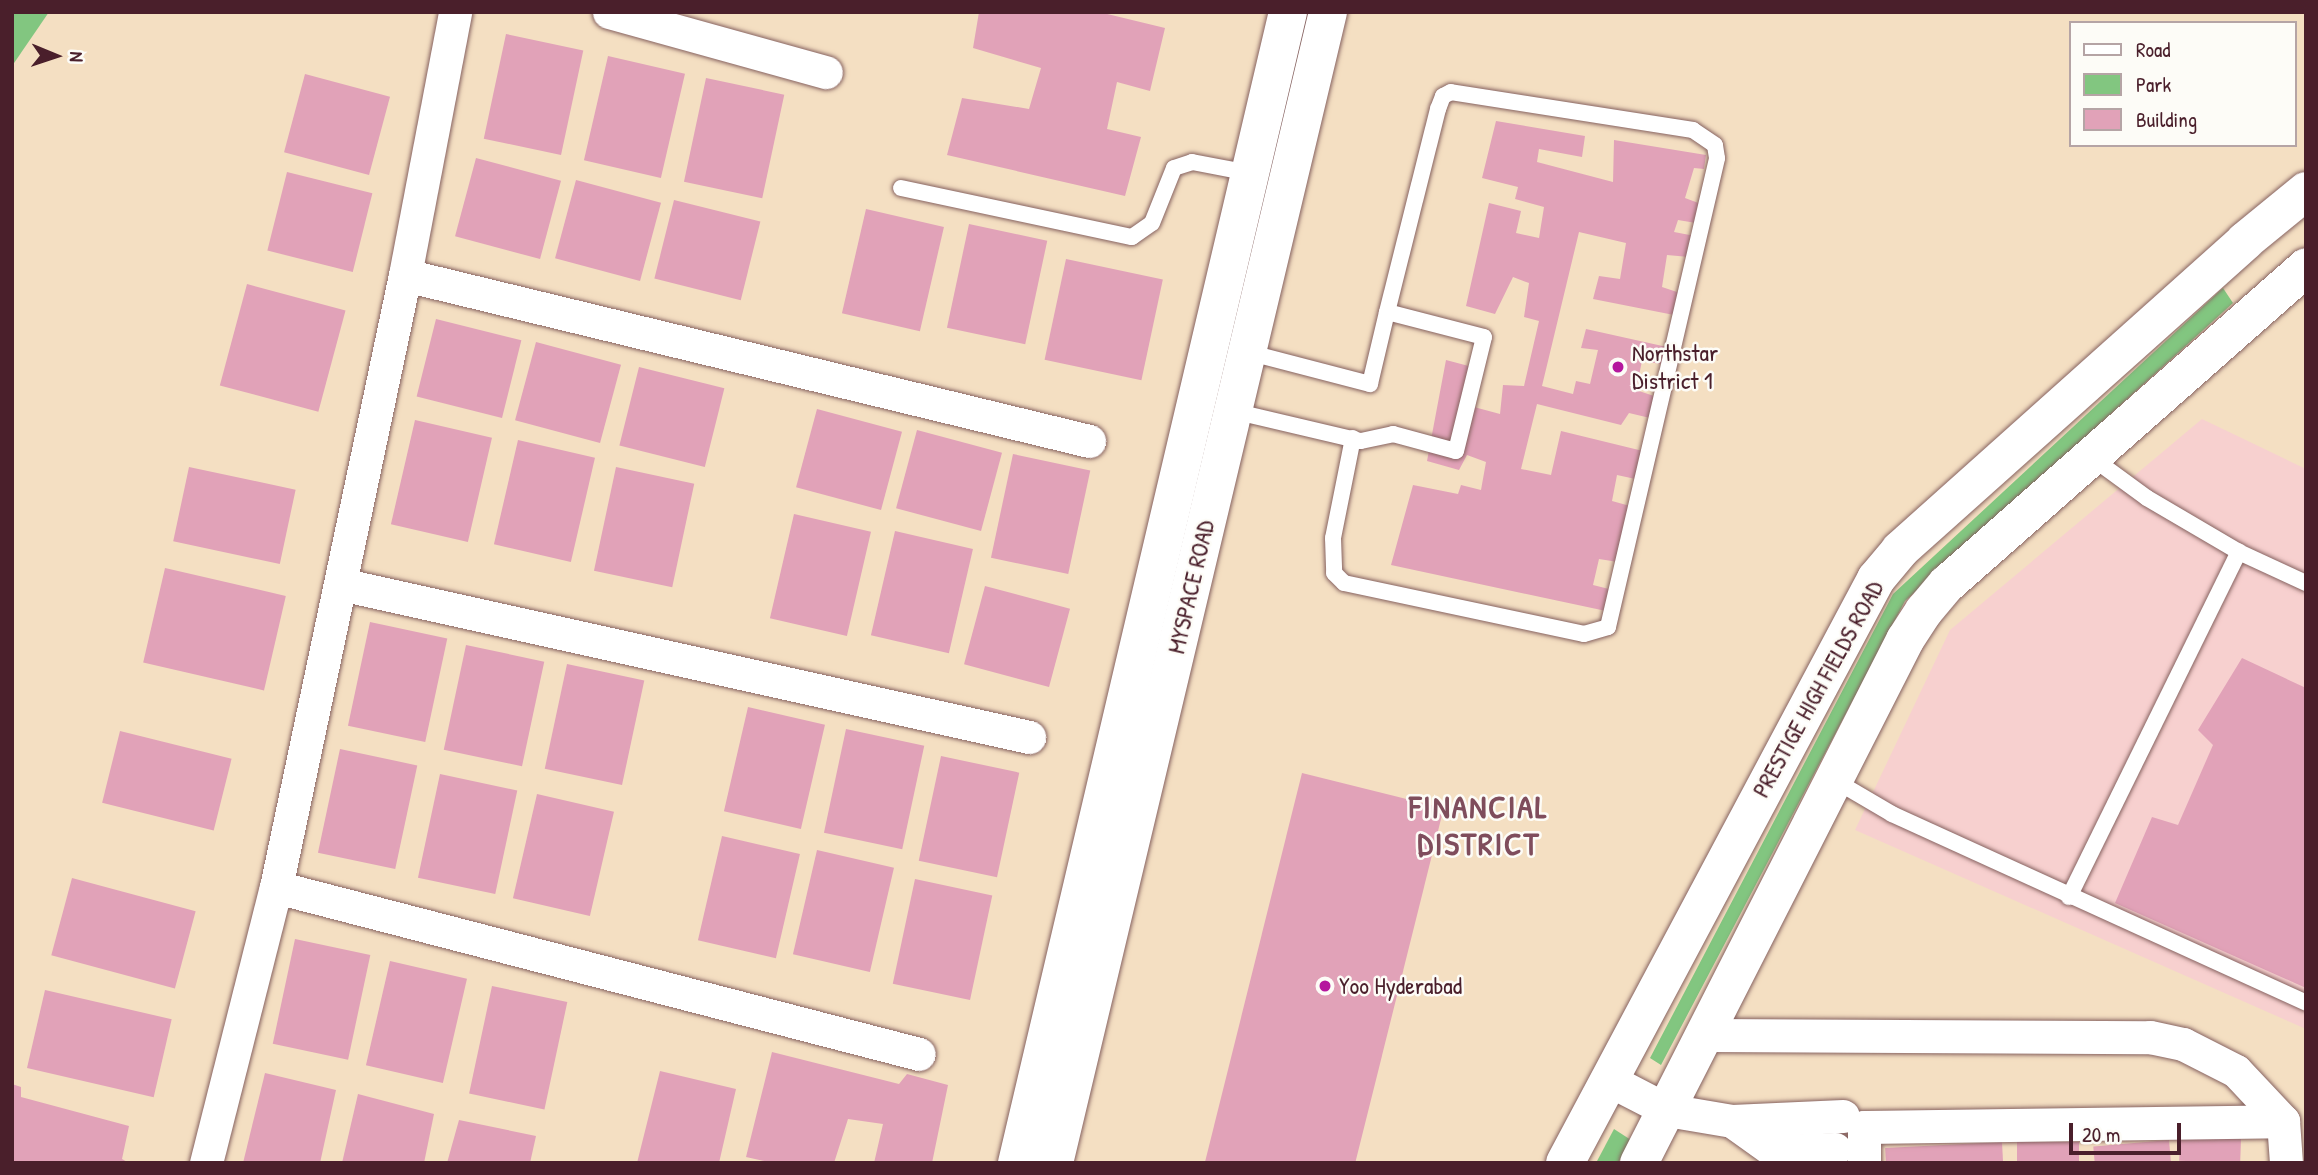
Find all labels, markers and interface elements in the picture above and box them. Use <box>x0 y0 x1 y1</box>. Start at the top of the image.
north arrow <box>21 21 91 91</box>
legend <box>2070 21 2297 147</box>
text: Road <box>2136 35 2170 64</box>
text: N <box>64 51 90 62</box>
text: Park <box>2136 70 2171 99</box>
text: Building <box>2136 105 2197 134</box>
place label: Northstar District 1 <box>1632 339 1718 395</box>
marker: Northstar District 1 <box>1610 359 1626 375</box>
street label: MYSPACE ROAD <box>1162 518 1220 656</box>
street label: PRESTIGE HIGH FIELDS ROAD <box>1746 576 1890 802</box>
district label: FINANCIAL DISTRICT <box>1410 789 1548 864</box>
place label: Yoo Hyderabad <box>1339 972 1462 1000</box>
marker: Yoo Hyderabad <box>1317 978 1333 994</box>
scale bar <box>2073 1108 2185 1152</box>
text: 20 m <box>2082 1120 2120 1149</box>

